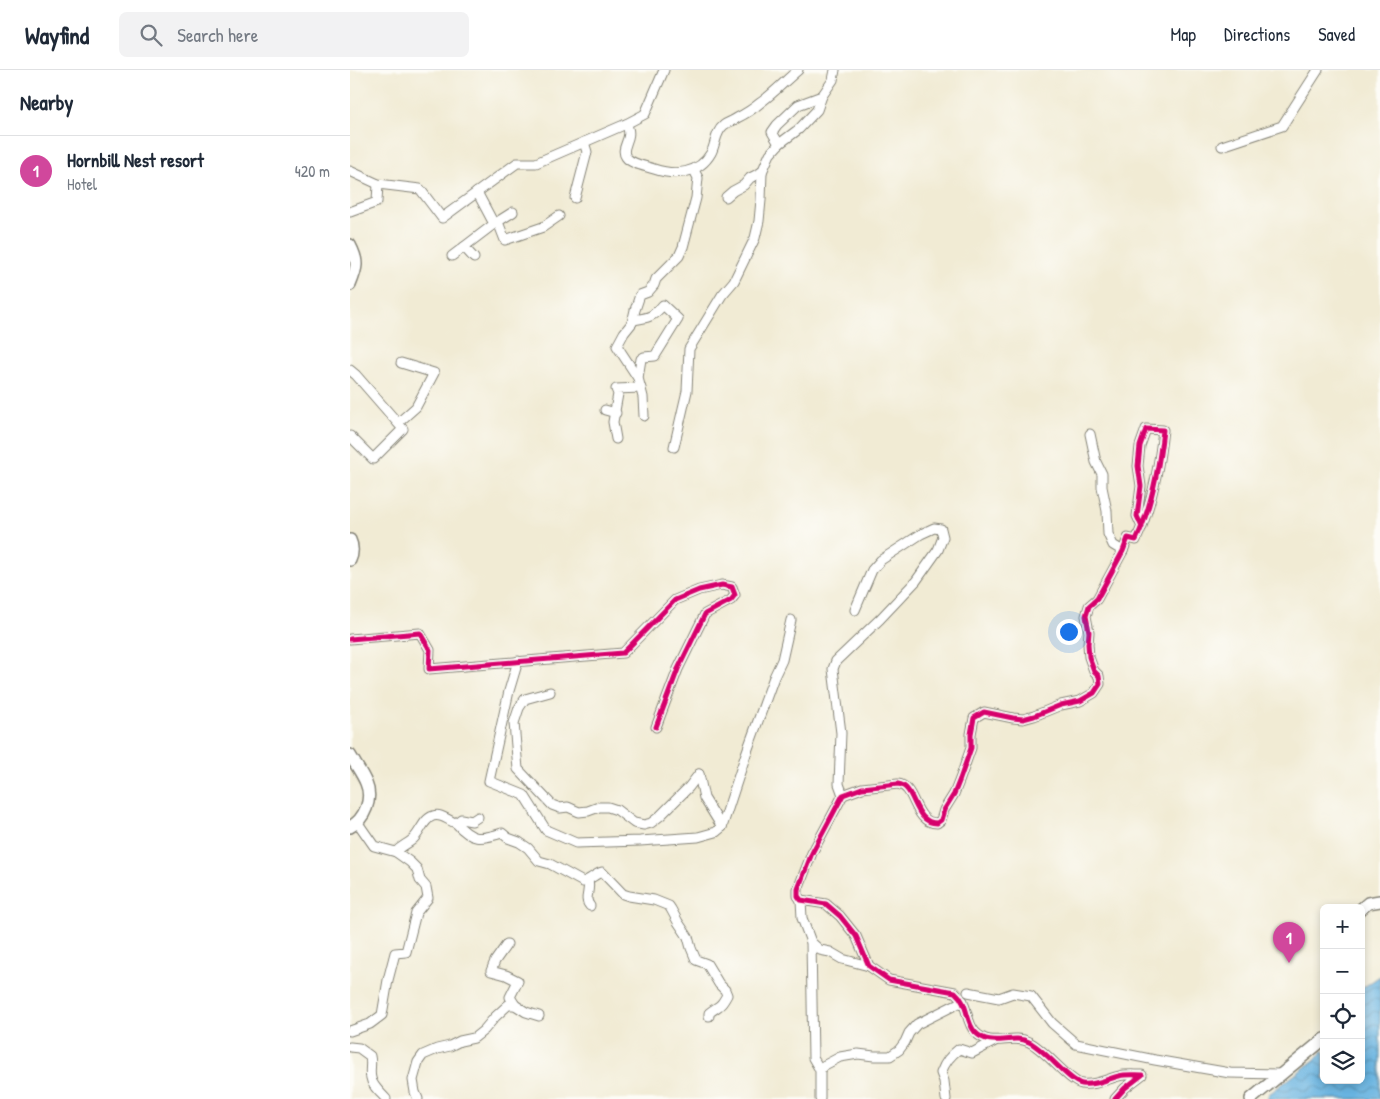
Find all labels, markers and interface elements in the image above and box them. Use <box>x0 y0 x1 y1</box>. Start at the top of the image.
search box <box>119 12 469 57</box>
text: Wayfind <box>25 19 89 51</box>
icon: search <box>137 21 165 49</box>
text: Search here <box>177 22 258 48</box>
text: Map <box>1171 22 1196 47</box>
text: Directions <box>1224 22 1290 47</box>
text: Saved <box>1318 22 1355 47</box>
text: Nearby <box>20 88 73 117</box>
text: Hornbill Nest resort <box>67 147 204 173</box>
text: 1 <box>33 160 39 182</box>
text: 420 m <box>295 160 330 182</box>
text: Hotel <box>67 173 97 195</box>
your location <box>1056 619 1082 645</box>
map controls <box>1320 904 1365 1084</box>
button: + <box>1320 904 1365 949</box>
pin: 1 <box>1273 922 1305 963</box>
button: − <box>1320 949 1365 994</box>
button: locate <box>1320 994 1365 1039</box>
button: layers <box>1320 1039 1365 1084</box>

